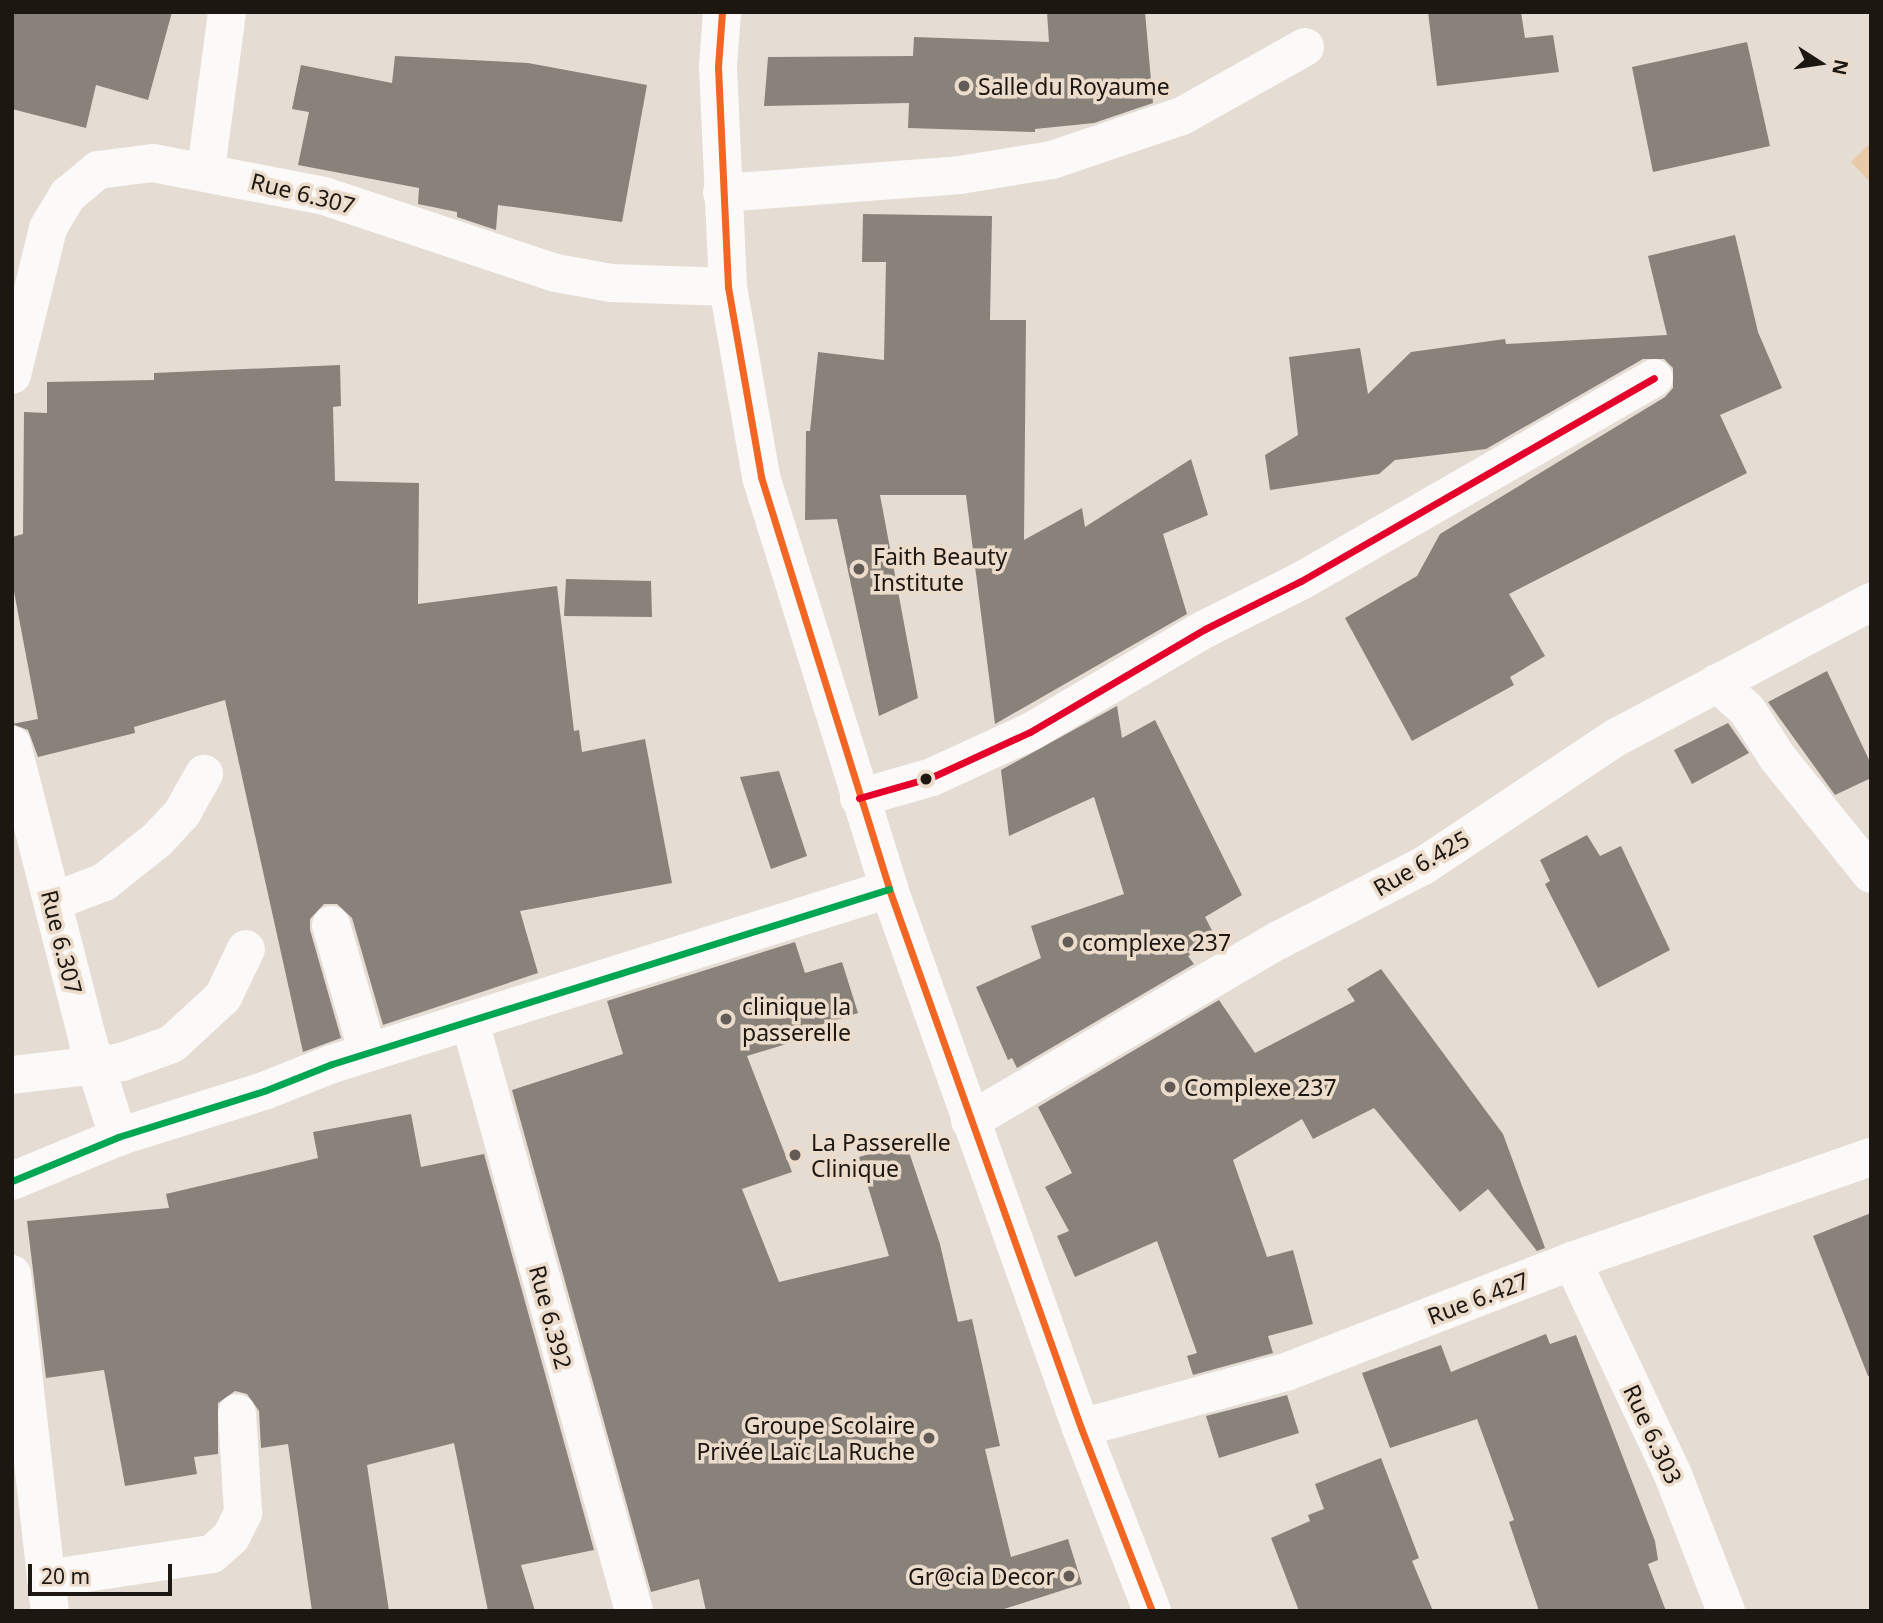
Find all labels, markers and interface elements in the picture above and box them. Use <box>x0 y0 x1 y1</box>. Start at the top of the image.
north arrow <box>1785 28 1855 98</box>
text: N <box>1826 57 1855 78</box>
place label: Salle du Royaume <box>978 72 1170 100</box>
marker: Salle du Royaume <box>956 78 972 94</box>
street label: Rue 6.307 <box>248 167 358 219</box>
place label: Faith Beauty Institute <box>873 542 1007 596</box>
marker: Faith Beauty Institute <box>851 561 867 577</box>
unlabelled marker <box>919 772 933 786</box>
street label: Rue 6.425 <box>1368 824 1474 902</box>
street label: Rue 6.307 <box>36 887 88 997</box>
place label: complexe 237 <box>1082 928 1231 956</box>
marker: complexe 237 <box>1060 934 1076 950</box>
place label: clinique la passerelle <box>742 992 851 1046</box>
marker: clinique la passerelle <box>716 1009 736 1029</box>
place label: Complexe 237 <box>1184 1073 1337 1101</box>
marker: Complexe 237 <box>1162 1079 1178 1095</box>
place label: La Passerelle Clinique <box>811 1128 951 1182</box>
marker: La Passerelle Clinique <box>785 1145 805 1165</box>
street label: Rue 6.392 <box>524 1262 578 1372</box>
street label: Rue 6.427 <box>1423 1266 1533 1330</box>
street label: Rue 6.303 <box>1618 1380 1688 1488</box>
place label: Groupe Scolaire Privée Laïc La Ruche <box>696 1411 915 1465</box>
marker: Groupe Scolaire Privée Laïc La Ruche <box>921 1430 937 1446</box>
scale bar <box>32 1550 175 1594</box>
text: 20 m <box>41 1562 90 1590</box>
place label: Gr@cia Decor <box>908 1562 1055 1590</box>
marker: Gr@cia Decor <box>1061 1568 1077 1584</box>

